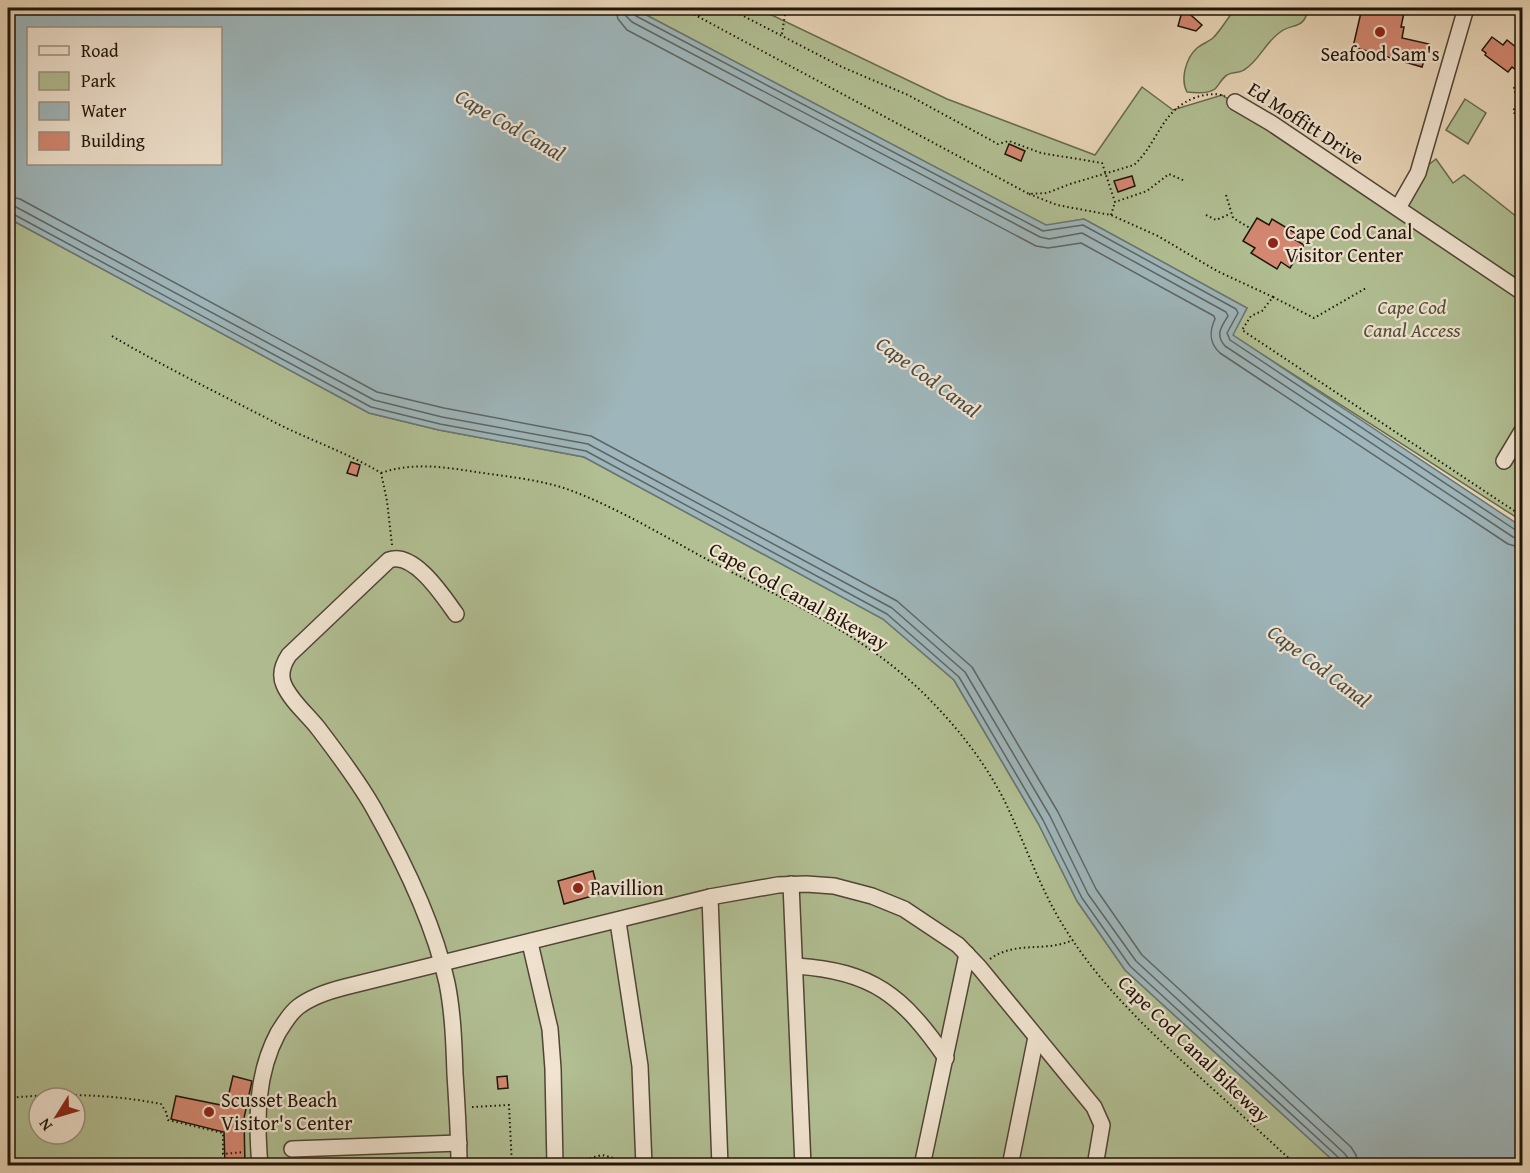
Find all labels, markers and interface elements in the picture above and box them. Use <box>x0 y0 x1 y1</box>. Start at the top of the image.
marker: Seafood Sam's <box>1373 25 1387 39</box>
legend <box>27 27 222 165</box>
text: Road <box>81 37 119 64</box>
place label: Seafood Sam's <box>1320 39 1440 68</box>
text: Park <box>81 67 117 94</box>
street label: Ed Moffitt Drive <box>1242 74 1370 171</box>
water label: Cape Cod Canal <box>450 81 571 168</box>
text: Water <box>81 97 127 124</box>
text: Building <box>81 127 145 154</box>
place label: Cape Cod Canal Visitor Center <box>1285 217 1413 269</box>
marker: Cape Cod Canal Visitor Center <box>1266 236 1280 250</box>
park label: Cape Cod Canal Access <box>1363 292 1461 344</box>
water label: Cape Cod Canal <box>870 328 987 425</box>
street label: Cape Cod Canal Bikeway <box>704 534 894 657</box>
water label: Cape Cod Canal <box>1261 617 1377 715</box>
place label: Pavillion <box>590 873 664 902</box>
marker: Pavillion <box>571 881 585 895</box>
street label: Cape Cod Canal Bikeway <box>1112 968 1277 1129</box>
place label: Scusset Beach Visitor's Center <box>221 1085 352 1137</box>
north arrow <box>27 1086 87 1146</box>
marker: Scusset Beach Visitor's Center <box>202 1105 216 1119</box>
text: N <box>32 1113 58 1137</box>

